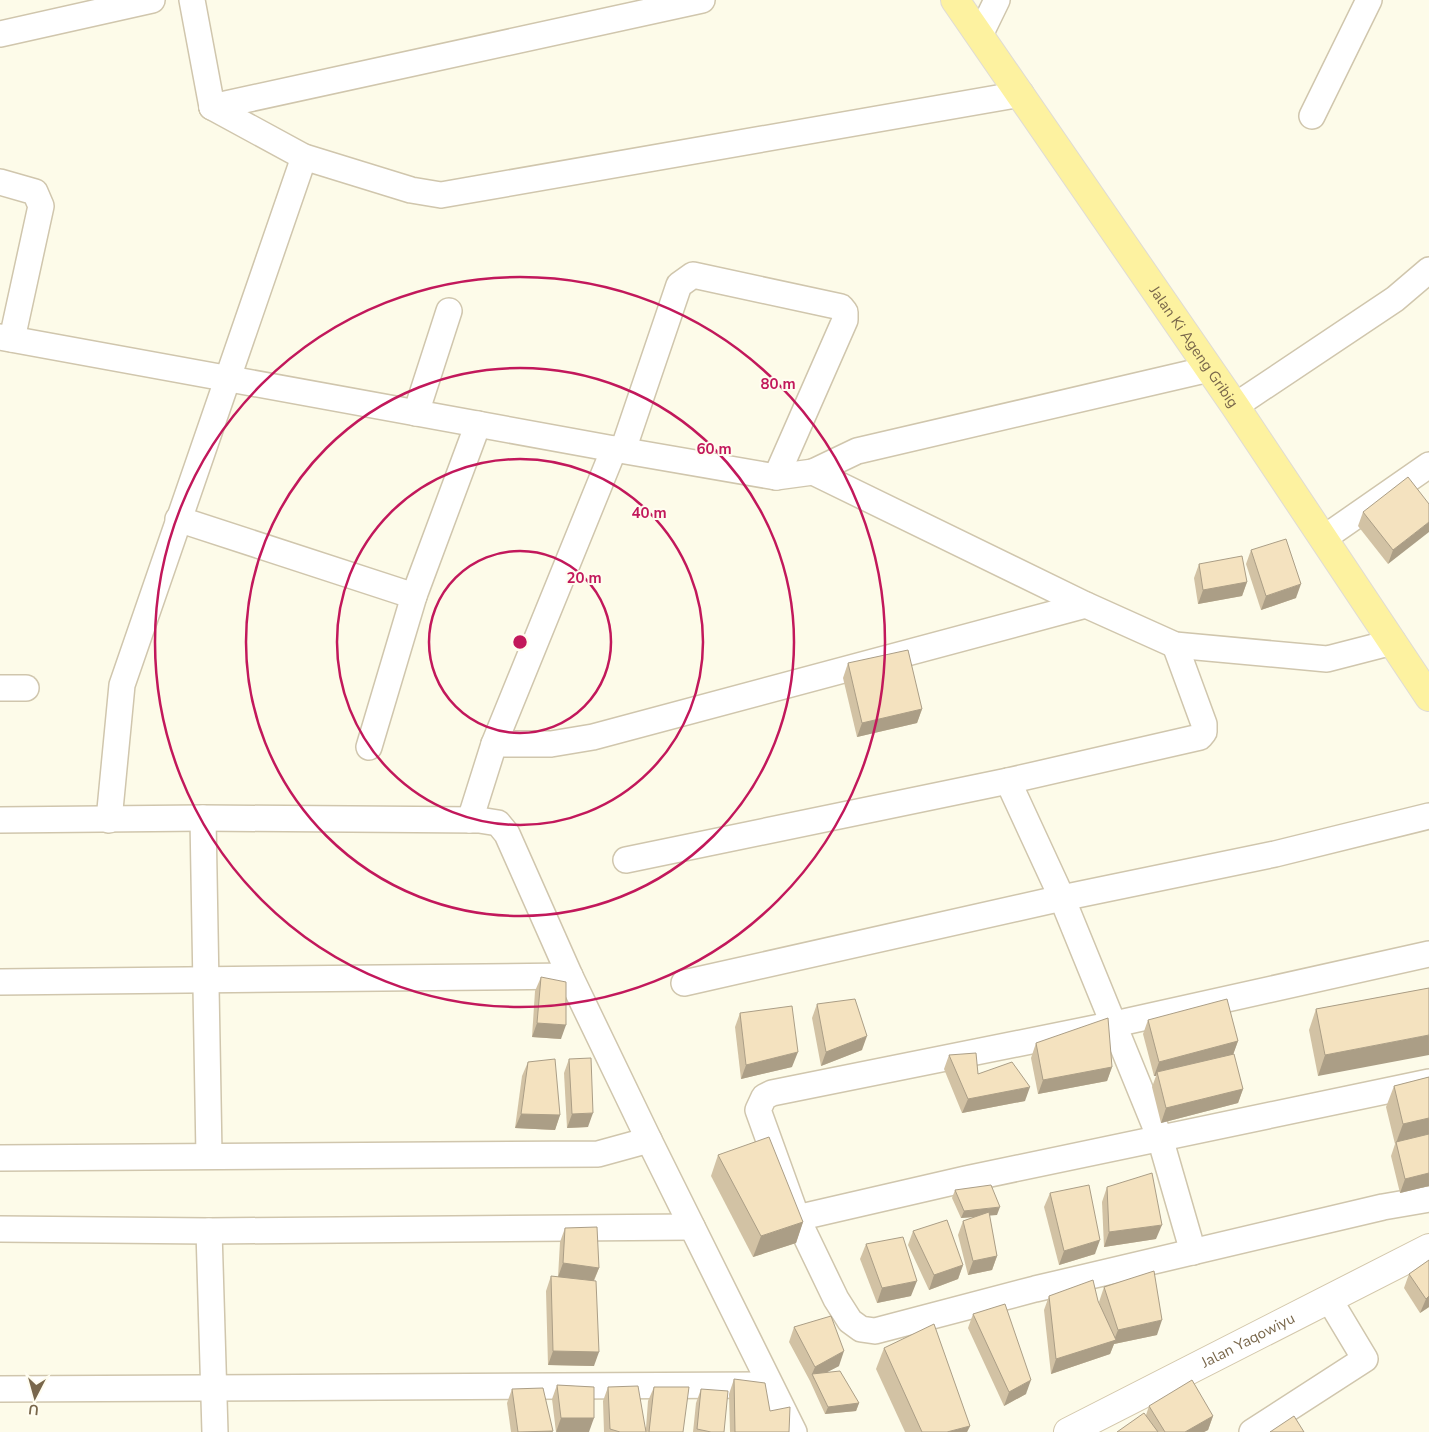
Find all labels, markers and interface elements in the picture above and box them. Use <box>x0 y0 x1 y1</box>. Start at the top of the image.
street label: Jalan Ki Ageng Gribig <box>1144 281 1243 412</box>
text: 80 m <box>760 374 796 394</box>
text: 60 m <box>696 439 732 459</box>
text: 40 m <box>631 503 667 523</box>
text: 20 m <box>566 568 602 588</box>
centre of rings <box>511 633 529 651</box>
street label: Jalan Yaqowiyu <box>1197 1308 1298 1373</box>
north arrow <box>10 1372 60 1422</box>
text: U <box>28 1399 40 1419</box>

